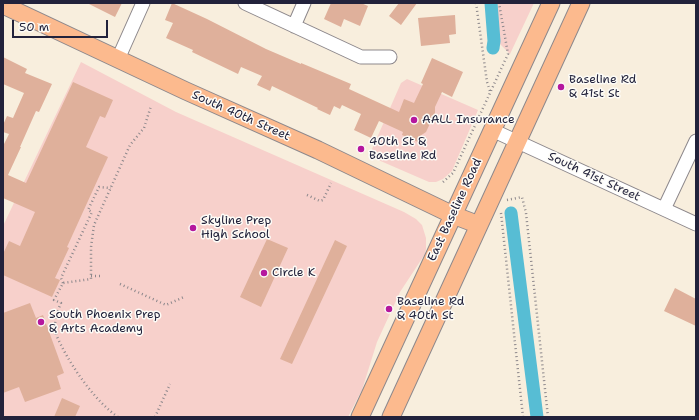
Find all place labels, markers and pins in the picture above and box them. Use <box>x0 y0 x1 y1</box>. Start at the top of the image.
place label: Baseline Rd & 41st St <box>569 73 636 101</box>
marker: Baseline Rd & 41st St <box>556 82 566 92</box>
place label: AALL Insurance <box>422 113 515 127</box>
marker: AALL Insurance <box>409 115 419 125</box>
place label: 40th St & Baseline Rd <box>369 135 436 163</box>
marker: 40th St & Baseline Rd <box>356 144 366 154</box>
place label: Skyline Prep High School <box>201 214 271 242</box>
marker: Skyline Prep High School <box>188 223 198 233</box>
place label: Circle K <box>272 266 315 280</box>
marker: Circle K <box>259 268 269 278</box>
place label: Baseline Rd & 40th St <box>397 295 464 323</box>
marker: Baseline Rd & 40th St <box>384 304 394 314</box>
place label: South Phoenix Prep & Arts Academy <box>49 308 160 336</box>
marker: South Phoenix Prep & Arts Academy <box>36 317 46 327</box>

